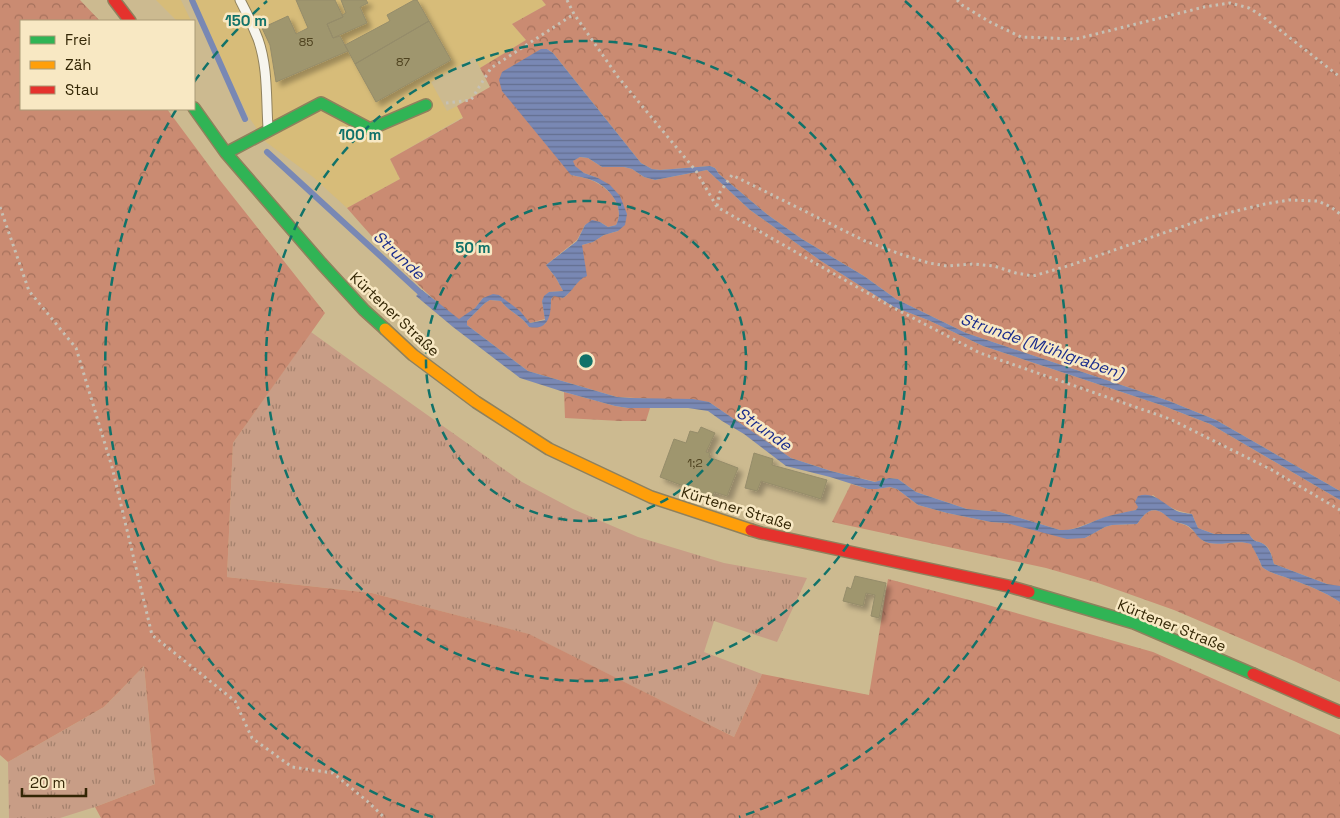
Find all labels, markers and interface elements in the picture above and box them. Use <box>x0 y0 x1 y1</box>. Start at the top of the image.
text: 150 m <box>225 11 267 30</box>
legend <box>20 20 195 110</box>
text: Frei <box>65 30 91 49</box>
house number: 85 <box>299 34 313 50</box>
house number: 87 <box>396 54 410 70</box>
text: Zäh <box>65 55 91 74</box>
text: Stau <box>65 80 99 99</box>
text: 100 m <box>339 125 381 144</box>
water label: Strunde <box>369 226 429 284</box>
text: 50 m <box>455 238 491 257</box>
street label: Kürtener Straße <box>346 268 444 360</box>
water label: Strunde (Mühlgraben) <box>958 308 1128 384</box>
centre of rings <box>577 352 595 370</box>
water label: Strunde <box>732 402 796 456</box>
house number: 1;2 <box>687 455 703 471</box>
street label: Kürtener Straße <box>679 482 795 534</box>
street label: Kürtener Straße <box>1115 595 1229 655</box>
scale bar <box>22 766 86 798</box>
text: 20 m <box>30 773 65 792</box>

